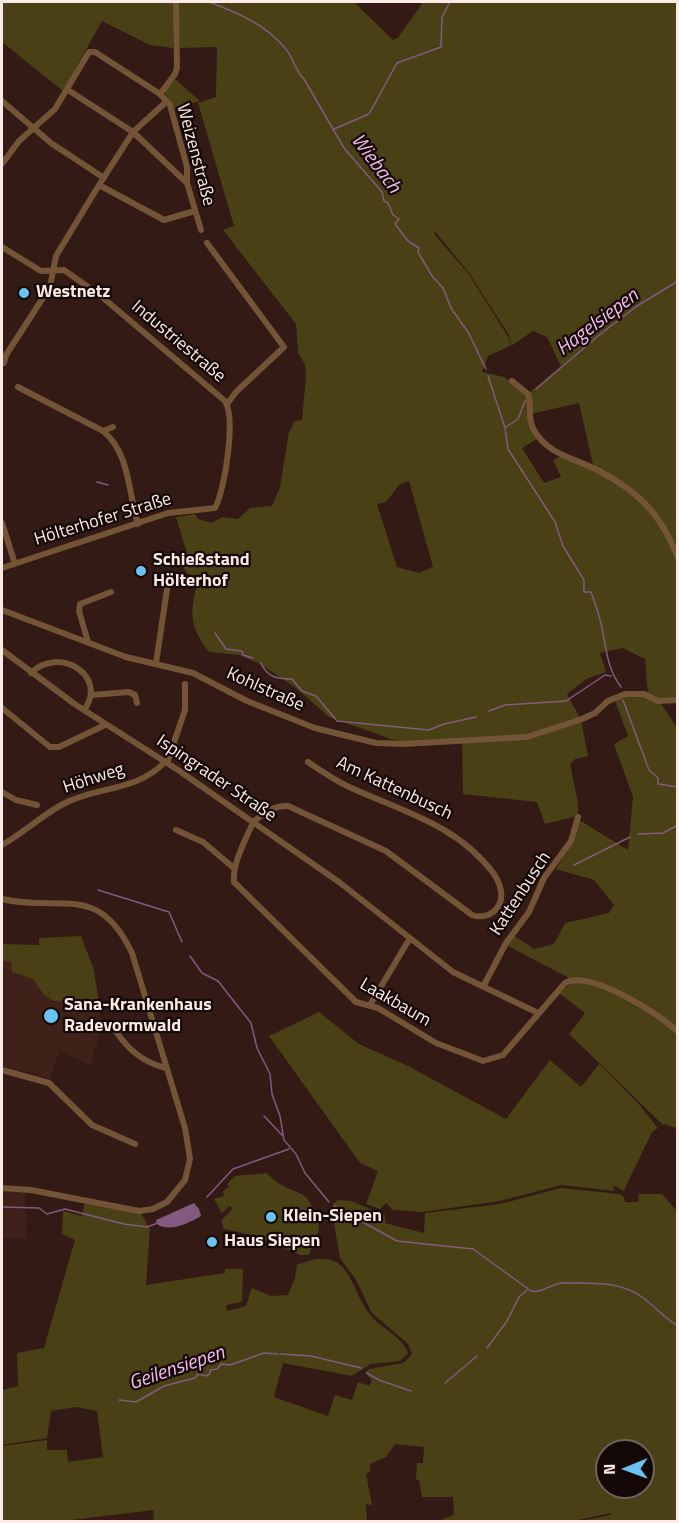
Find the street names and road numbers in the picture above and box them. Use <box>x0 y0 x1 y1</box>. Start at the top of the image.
street label: Weizenstraße <box>171 102 219 208</box>
street label: Industriestraße <box>126 296 230 388</box>
street label: Hölterhofer Straße <box>32 489 174 551</box>
street label: Kohlstraße <box>223 663 307 717</box>
street label: Ispingrader Straße <box>152 731 280 827</box>
street label: Am Kattenbusch <box>333 753 455 825</box>
street label: Höhweg <box>61 759 127 799</box>
street label: Kattenbusch <box>486 848 556 940</box>
street label: Laakbaum <box>356 974 434 1032</box>

